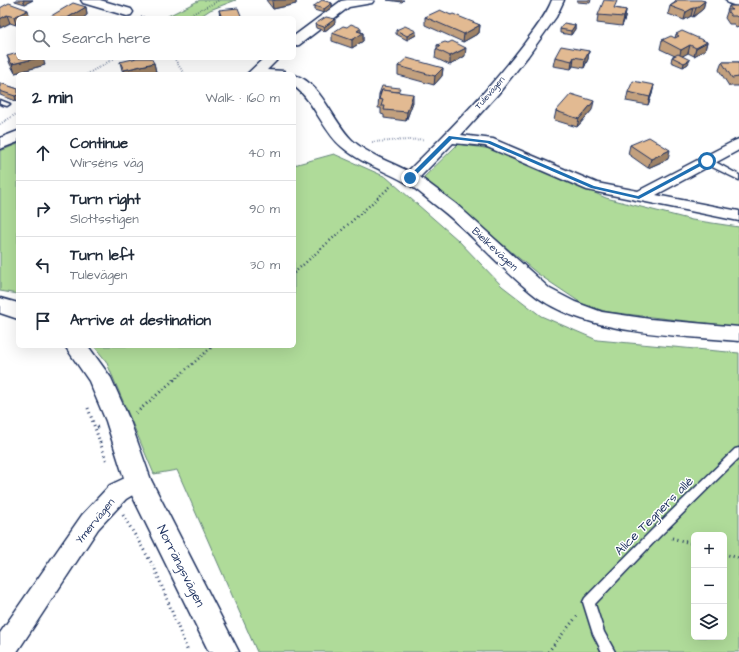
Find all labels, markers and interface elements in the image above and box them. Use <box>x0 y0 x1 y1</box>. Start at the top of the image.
search box <box>16 16 296 60</box>
icon: search <box>30 27 52 49</box>
text: Search here <box>62 28 151 49</box>
street label: Tulevägen <box>472 73 508 112</box>
text: 2 min <box>32 86 73 110</box>
text: Walk · 160 m <box>206 89 280 107</box>
text: Continue <box>70 133 128 154</box>
icon: ahead <box>32 142 54 164</box>
text: 40 m <box>248 144 280 162</box>
route start <box>698 152 716 170</box>
text: Wirséns väg <box>70 154 143 172</box>
route end <box>401 169 419 187</box>
text: Turn right <box>70 189 141 210</box>
icon: right <box>32 198 54 220</box>
text: 90 m <box>249 200 280 218</box>
text: Slottsstigen <box>70 210 139 228</box>
street label: Bielkevägen <box>468 224 522 275</box>
text: Turn left <box>70 245 134 266</box>
icon: left <box>32 254 54 276</box>
text: 30 m <box>250 256 280 274</box>
text: Tulevägen <box>70 266 127 284</box>
icon: arrive <box>32 310 54 332</box>
text: Arrive at destination <box>70 310 211 331</box>
street label: Alice Tegners allé <box>611 473 698 560</box>
street label: Ymervägen <box>72 495 119 548</box>
street label: Norrängsvägen <box>152 522 210 611</box>
map controls <box>691 532 727 640</box>
button: + <box>691 532 727 568</box>
button: − <box>691 568 727 604</box>
button: layers <box>691 604 727 640</box>

